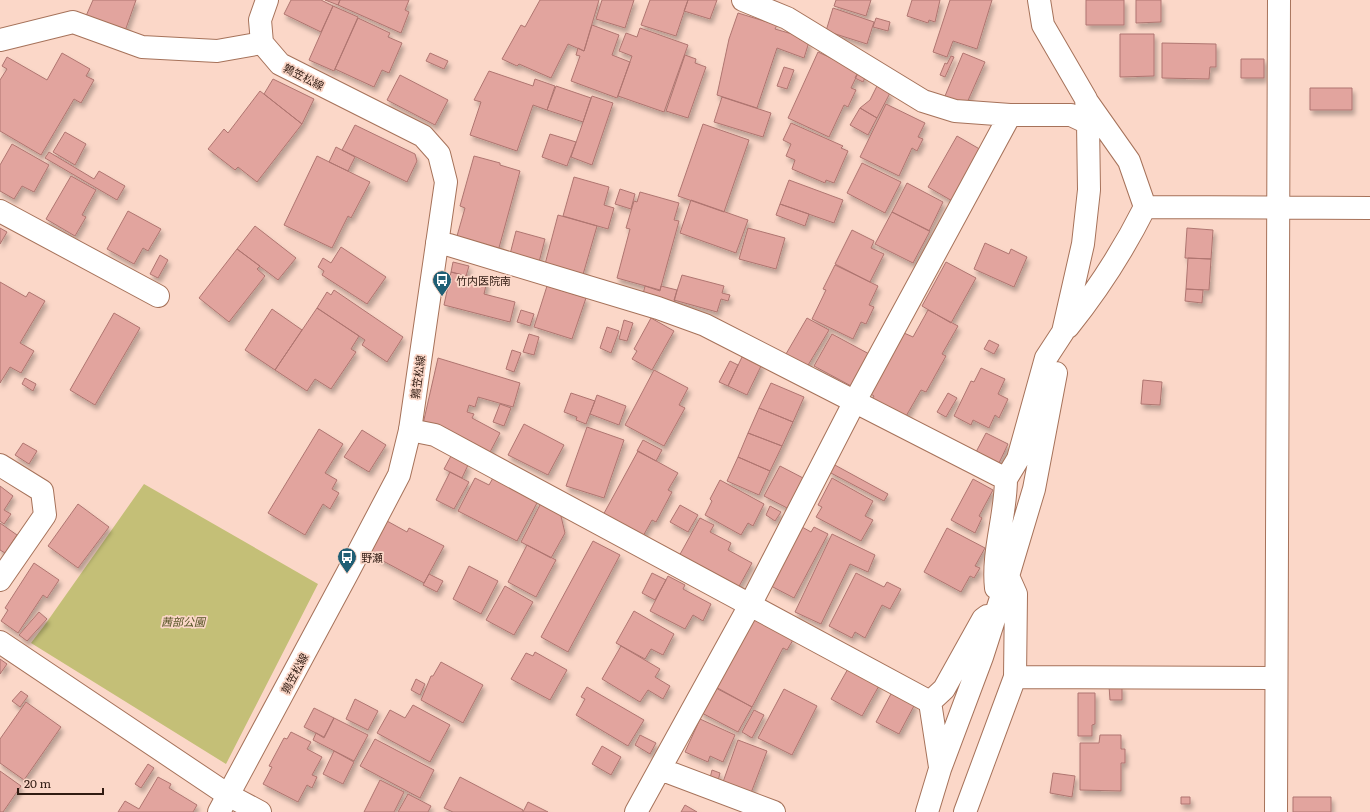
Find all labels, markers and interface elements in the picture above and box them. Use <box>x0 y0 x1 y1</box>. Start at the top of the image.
street label: 鶉笠松線 <box>281 59 327 93</box>
bus stop icon: 竹内医院南 <box>431 269 453 297</box>
place label: 竹内医院南 <box>456 272 511 288</box>
street label: 鶉笠松線 <box>406 354 428 400</box>
bus stop icon: 野瀬 <box>336 546 358 574</box>
place label: 野瀬 <box>361 549 383 565</box>
park label: 茜部公園 <box>161 613 207 629</box>
street label: 鶉笠松線 <box>277 650 311 696</box>
scale bar <box>18 770 103 796</box>
text: 20 m <box>24 774 51 792</box>

